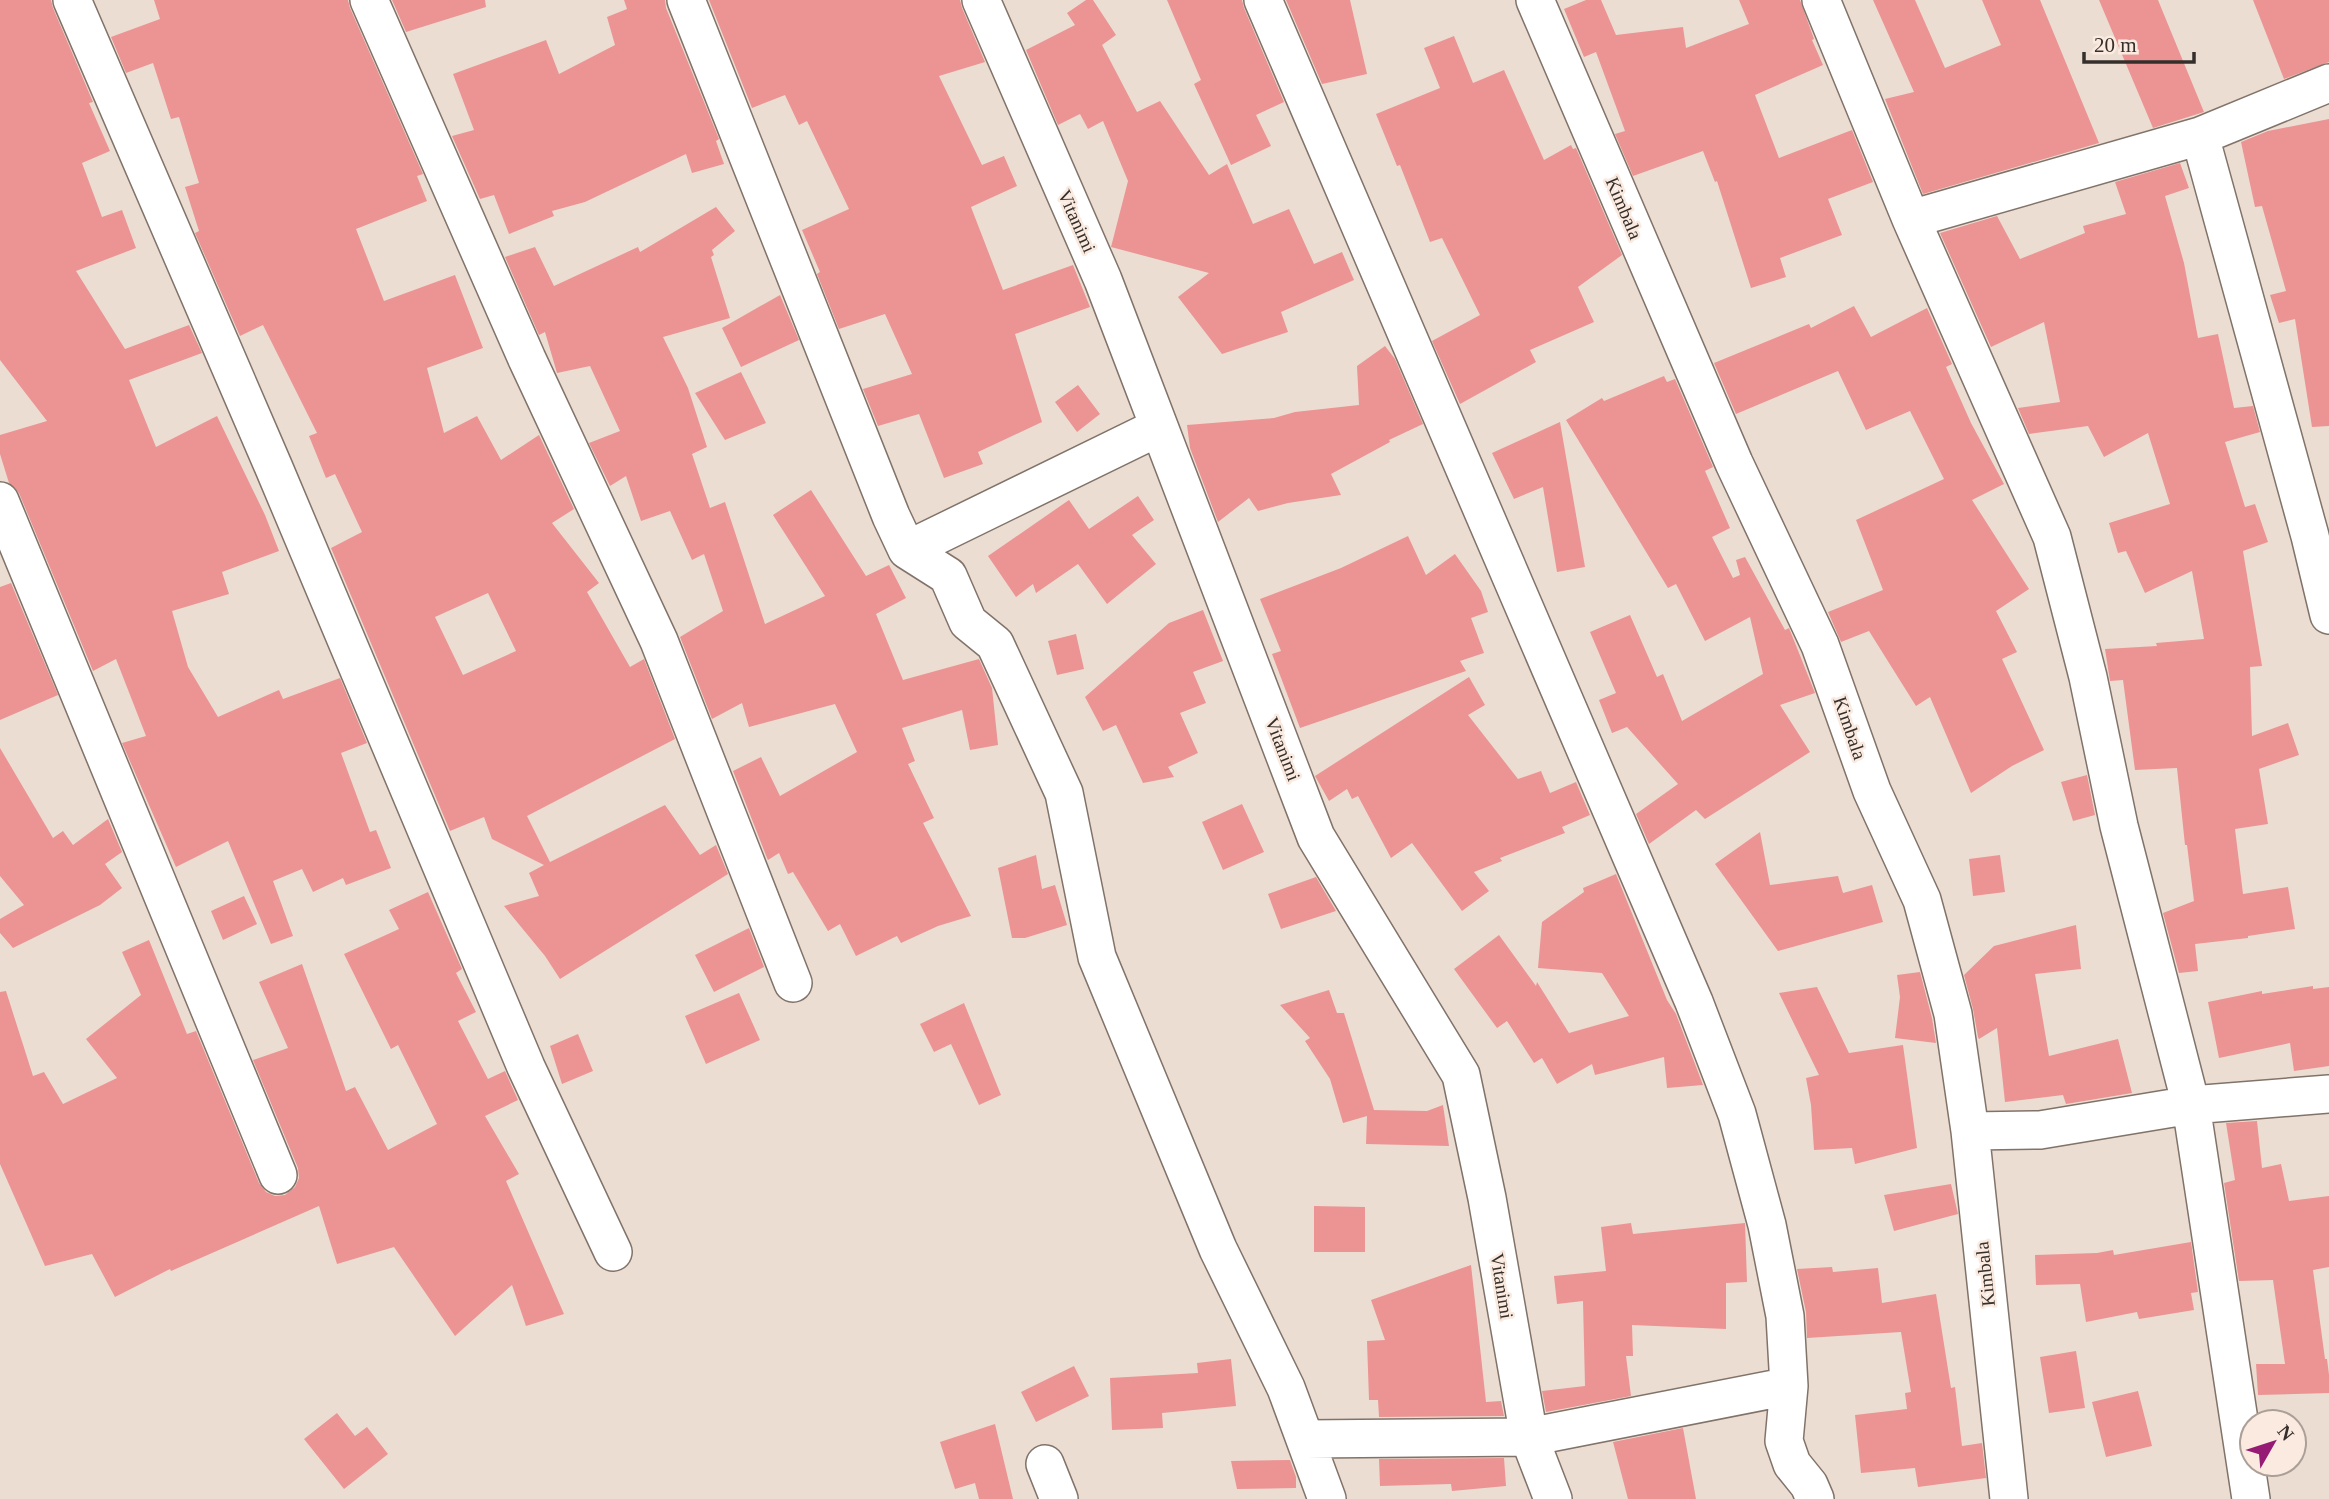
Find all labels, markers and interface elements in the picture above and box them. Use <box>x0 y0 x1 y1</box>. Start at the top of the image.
scale bar <box>2084 21 2194 65</box>
text: 20 m <box>2094 33 2137 57</box>
street label: Kimbala <box>1602 174 1647 243</box>
street label: Vitanimi <box>1054 186 1100 256</box>
street label: Kimbala <box>1829 694 1871 763</box>
street label: Vitanimi <box>1261 714 1305 784</box>
street label: Kimbala <box>1971 1240 1999 1308</box>
street label: Vitanimi <box>1486 1252 1518 1320</box>
north arrow <box>2238 1408 2308 1478</box>
text: N <box>2273 1421 2298 1445</box>

